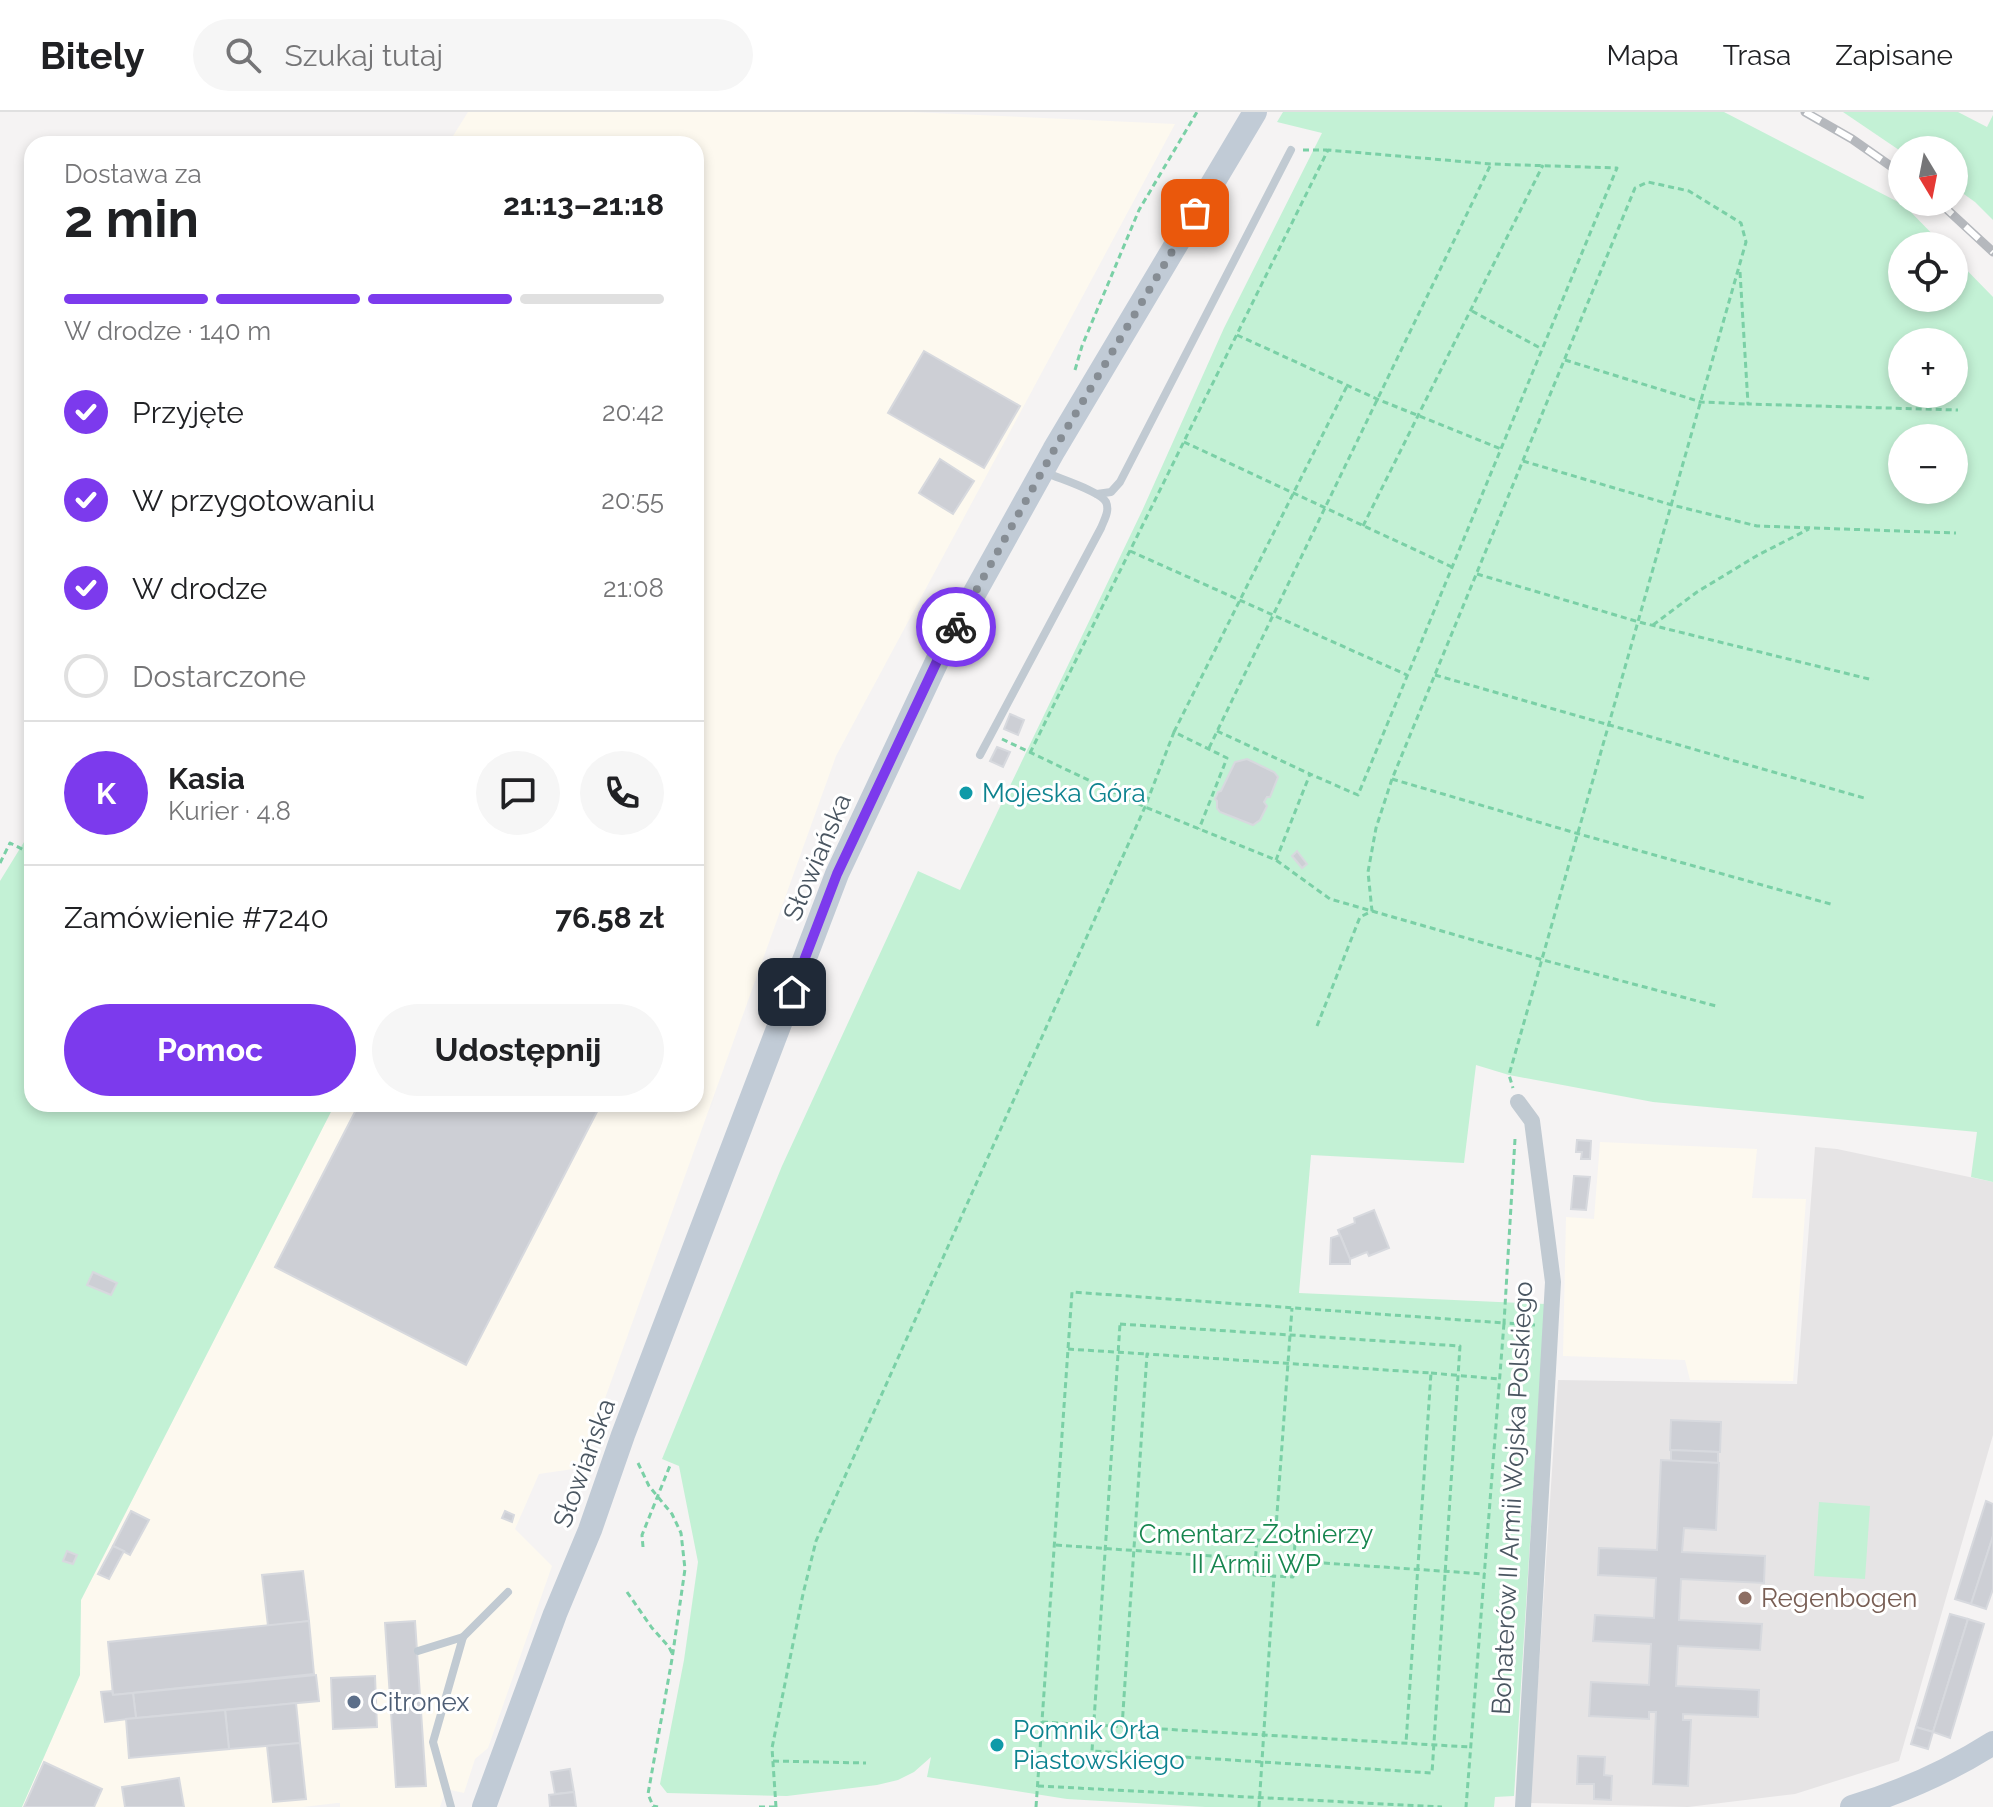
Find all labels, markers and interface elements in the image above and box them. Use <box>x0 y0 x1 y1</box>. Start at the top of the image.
search box <box>193 19 753 91</box>
text: Bitely <box>40 33 145 78</box>
icon: search <box>221 33 265 77</box>
text: Szukaj tutaj <box>285 38 443 73</box>
text: Mapa <box>1607 39 1679 72</box>
text: Trasa <box>1723 39 1791 72</box>
text: Zapisane <box>1835 39 1953 72</box>
north arrow <box>1888 136 1968 216</box>
map controls <box>1888 136 1968 504</box>
text: Dostawa za <box>64 159 202 189</box>
pin <box>1161 179 1229 247</box>
text: 21:13–21:18 <box>503 187 664 222</box>
text: 2 min <box>64 188 199 249</box>
icon: bag <box>1173 191 1217 235</box>
button: locate <box>1888 232 1968 312</box>
text: W drodze · 140 m <box>64 316 271 346</box>
button: + <box>1888 328 1968 408</box>
icon: check <box>64 390 108 434</box>
text: Przyjęte <box>132 395 244 430</box>
text: 20:42 <box>602 397 664 427</box>
button: − <box>1888 424 1968 504</box>
icon: check <box>64 478 108 522</box>
text: W przygotowaniu <box>132 483 375 518</box>
text: 20:55 <box>601 485 664 515</box>
icon: check <box>64 566 108 610</box>
text: W drodze <box>132 571 267 606</box>
text: 21:08 <box>603 573 664 603</box>
courier <box>916 587 996 667</box>
icon: bike <box>934 605 978 649</box>
text: Dostarczone <box>132 659 306 694</box>
button: chat <box>476 751 560 835</box>
button: phone <box>580 751 664 835</box>
text: Kasia <box>168 761 245 796</box>
text: K <box>96 776 116 811</box>
place label: Mojeska Góra <box>982 778 1146 808</box>
marker: Mojeska Góra <box>957 784 975 802</box>
street label: Słowiańska <box>777 789 857 925</box>
text: Kurier · 4.8 <box>168 796 291 826</box>
text: Zamówienie #7240 <box>64 900 329 935</box>
text: 76.58 zł <box>555 900 664 935</box>
pin <box>758 958 826 1026</box>
icon: home <box>770 970 814 1014</box>
button: Pomoc <box>64 1004 356 1096</box>
button: Udostępnij <box>372 1004 664 1096</box>
street label: Bohaterów II Armii Wojska Polskiego <box>1486 1281 1538 1715</box>
street label: Słowiańska <box>547 1394 621 1532</box>
park label: Cmentarz Żołnierzy II Armii WP <box>1139 1519 1373 1579</box>
place label: Regenbogen <box>1761 1583 1917 1613</box>
marker: Regenbogen <box>1736 1589 1754 1607</box>
place label: Citronex <box>370 1687 469 1717</box>
marker: Citronex <box>345 1693 363 1711</box>
place label: Pomnik Orła Piastowskiego <box>1013 1715 1185 1775</box>
marker: Pomnik Orła Piastowskiego <box>988 1736 1006 1754</box>

